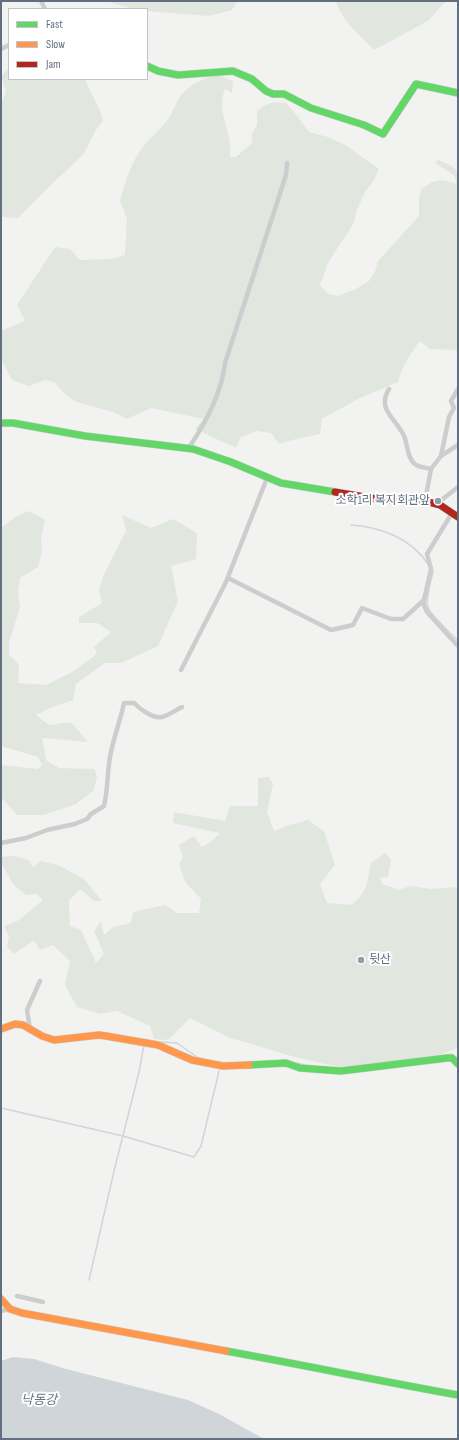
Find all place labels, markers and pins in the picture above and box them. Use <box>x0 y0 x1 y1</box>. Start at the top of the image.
place label: 소학1리 복지회관앞 <box>336 494 430 508</box>
marker: 소학1리 복지회관앞 <box>433 496 443 506</box>
place label: 뒷산 <box>369 953 391 967</box>
marker: 뒷산 <box>356 955 366 965</box>

